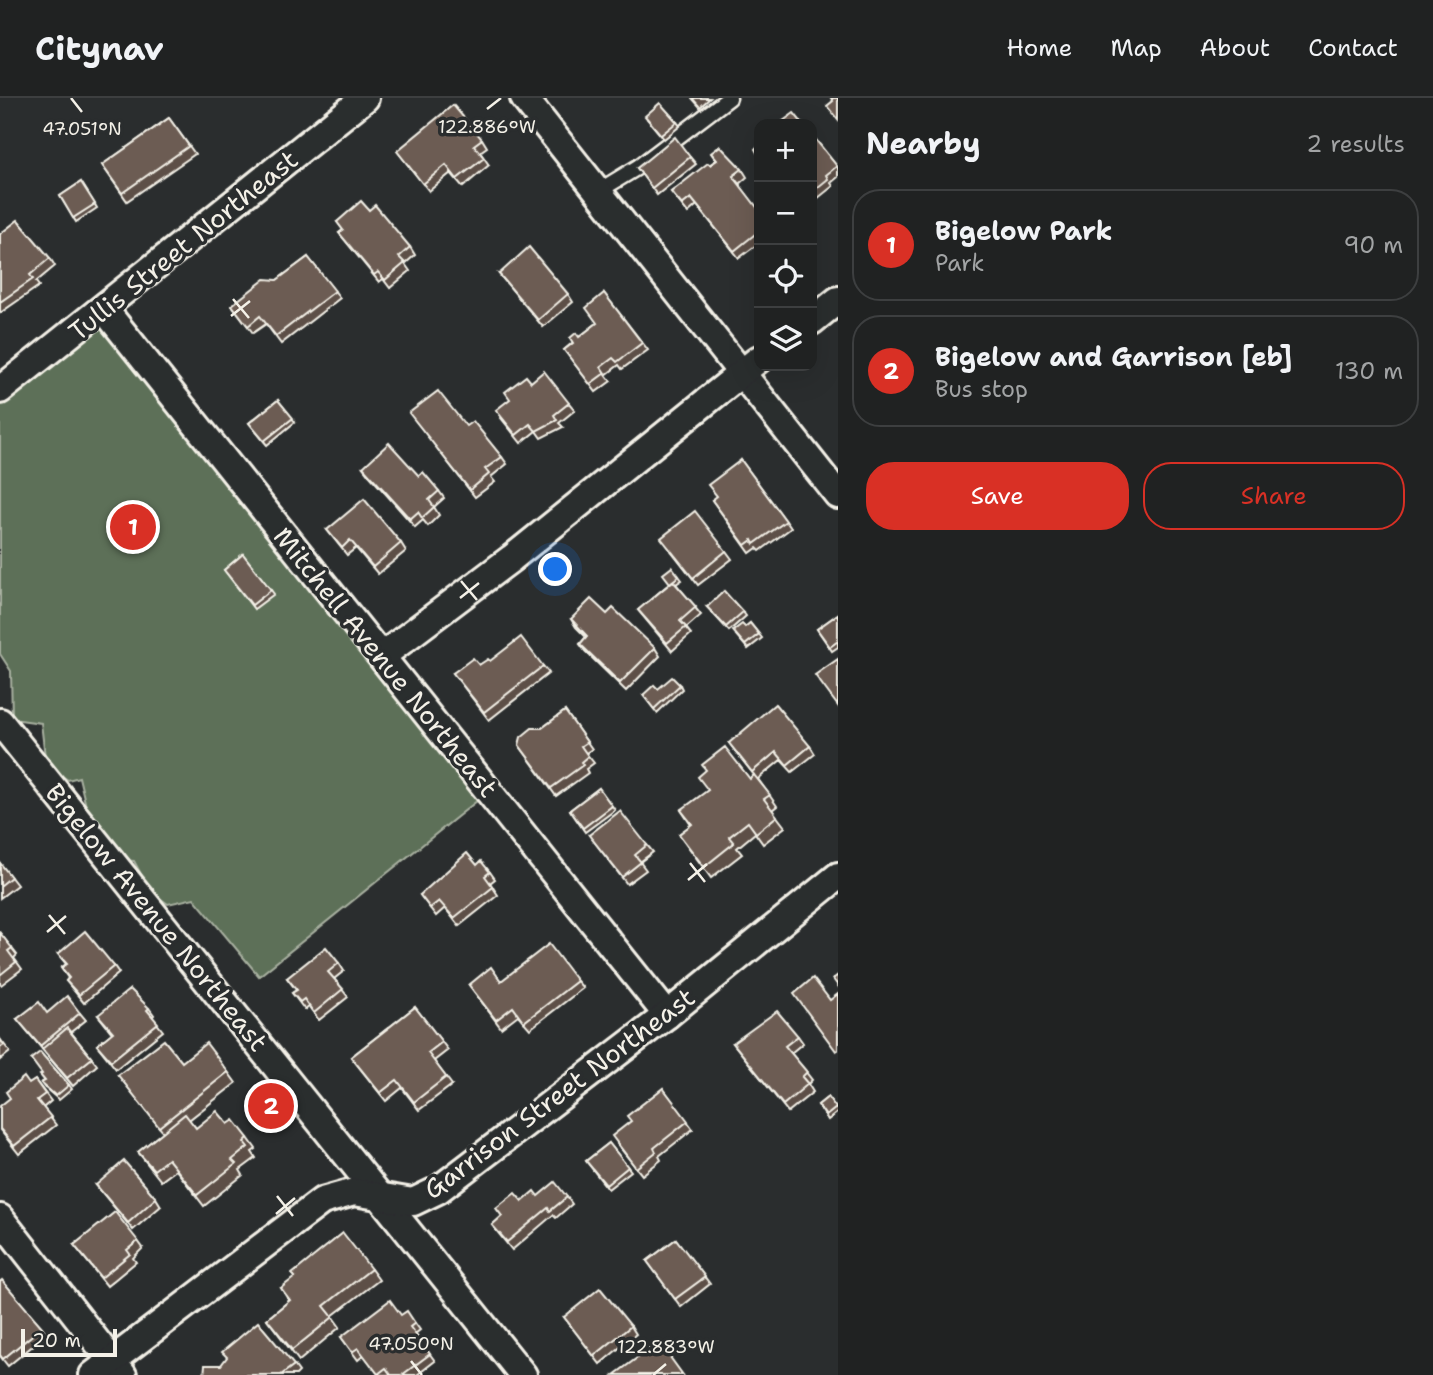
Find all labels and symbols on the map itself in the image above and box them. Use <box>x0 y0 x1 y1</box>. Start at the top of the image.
text: 122.886°W <box>438 115 536 139</box>
text: 47.051°N <box>42 117 122 141</box>
street label: Tullis Street Northeast <box>61 142 305 348</box>
pin: 1 <box>110 501 156 553</box>
street label: Mitchell Avenue Northeast <box>266 520 506 804</box>
your location <box>538 552 572 586</box>
street label: Bigelow Avenue Northeast <box>38 776 276 1058</box>
street label: Garrison Street Northeast <box>416 979 702 1207</box>
pin: 2 <box>248 1080 294 1132</box>
scale bar <box>21 1326 117 1358</box>
text: 47.050°N <box>368 1332 454 1356</box>
text: 122.883°W <box>617 1335 715 1359</box>

